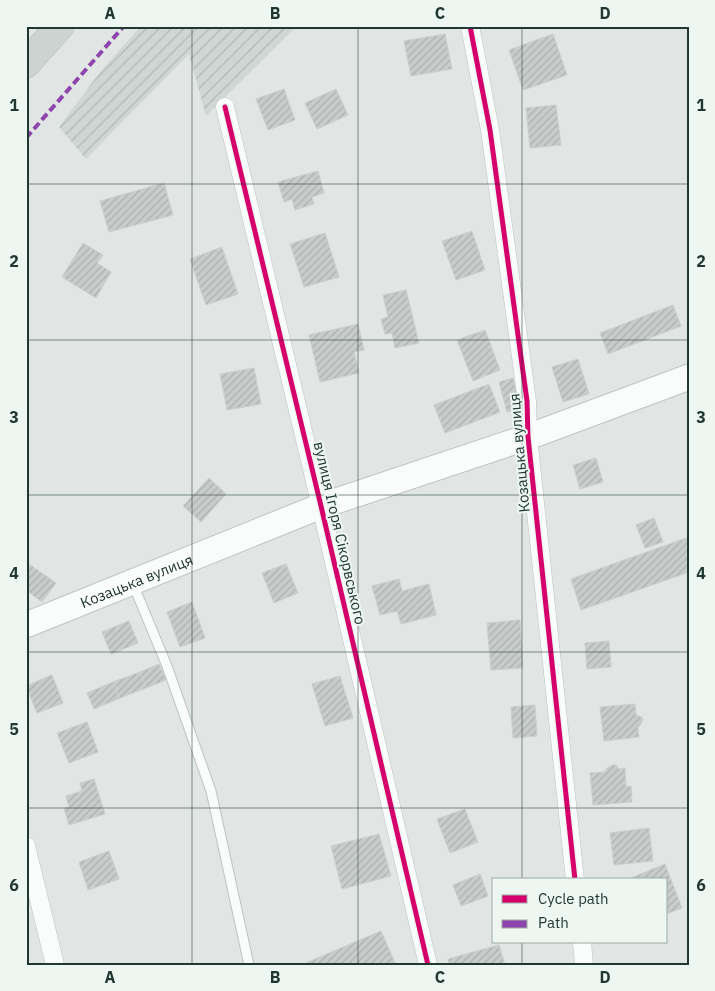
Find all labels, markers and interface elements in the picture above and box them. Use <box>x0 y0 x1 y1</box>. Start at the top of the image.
text: A <box>105 3 116 23</box>
text: B <box>270 3 281 23</box>
text: C <box>435 3 445 23</box>
text: D <box>599 3 611 23</box>
text: 1 <box>9 95 19 115</box>
text: 1 <box>696 95 706 115</box>
text: 2 <box>9 251 19 271</box>
text: 2 <box>696 251 706 271</box>
street label: Козацька вулиця <box>504 393 534 513</box>
text: 3 <box>9 407 19 427</box>
text: 3 <box>696 407 706 427</box>
street label: вулиця Ігоря Сікорвського <box>310 440 370 626</box>
street label: Козацька вулиця <box>77 549 195 612</box>
text: 4 <box>9 563 19 583</box>
text: 4 <box>696 563 706 583</box>
text: 5 <box>9 719 19 739</box>
text: 5 <box>696 719 706 739</box>
text: 6 <box>9 875 19 895</box>
text: 6 <box>696 875 706 895</box>
legend <box>492 878 668 944</box>
text: Cycle path <box>538 889 609 908</box>
text: Path <box>538 913 569 932</box>
text: A <box>105 967 116 987</box>
text: B <box>270 967 281 987</box>
text: C <box>435 967 445 987</box>
text: D <box>599 967 611 987</box>

